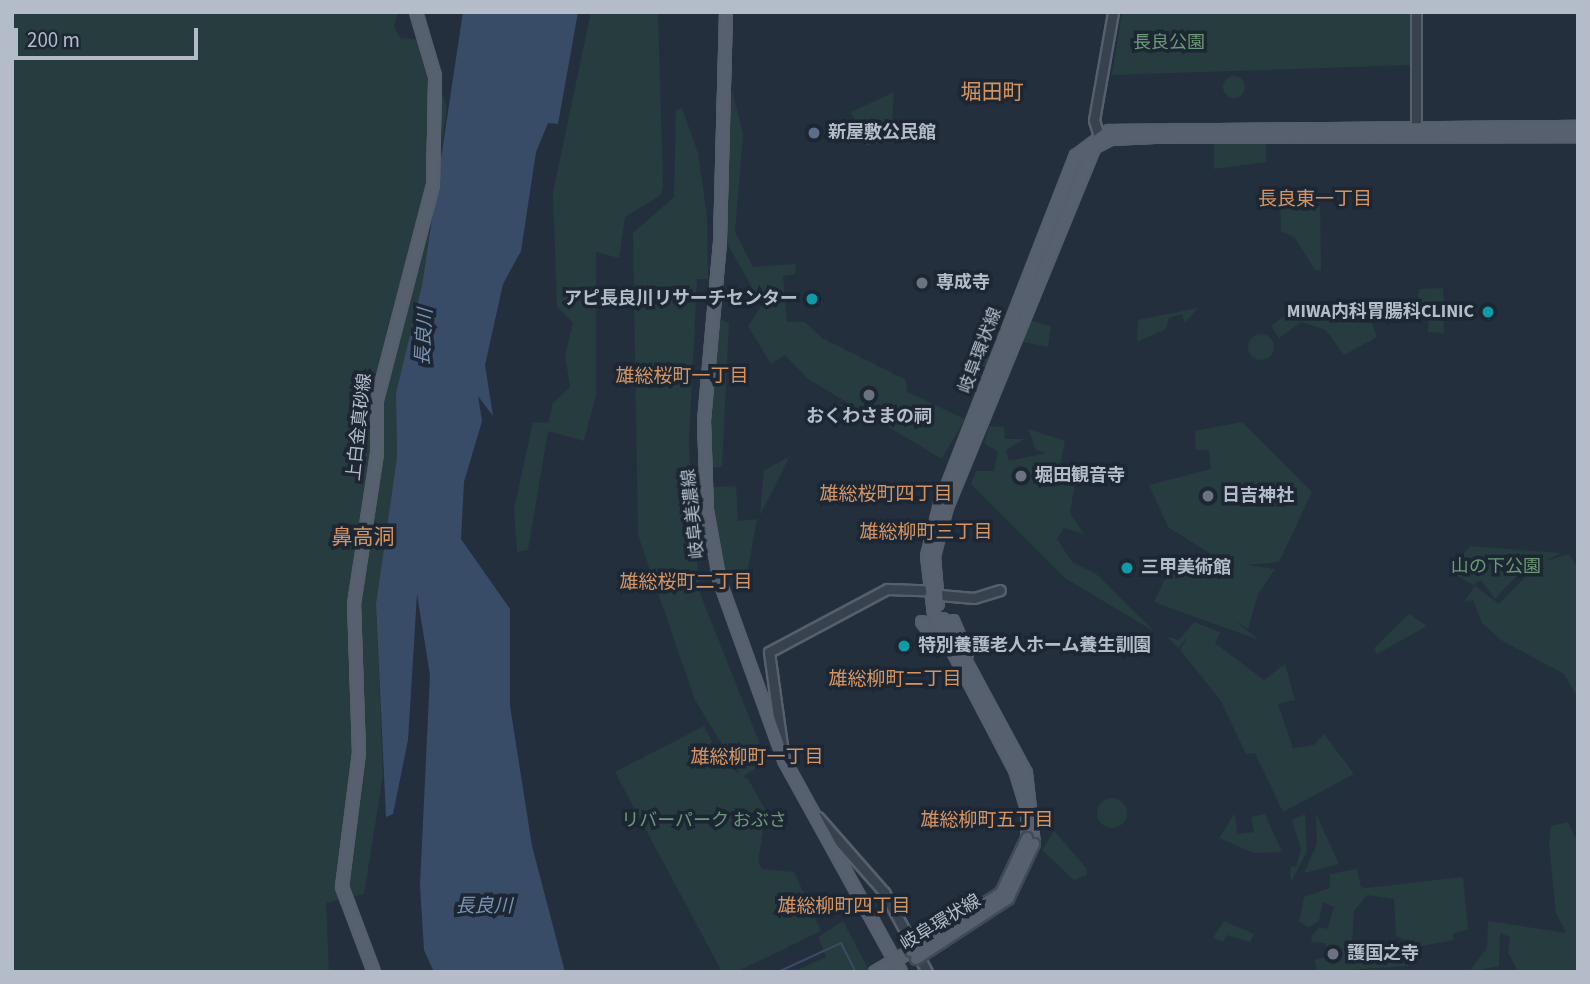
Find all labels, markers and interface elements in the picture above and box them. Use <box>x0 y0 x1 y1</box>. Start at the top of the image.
scale bar <box>18 14 201 58</box>
text: 200 m <box>27 25 80 55</box>
park label: 長良公園 <box>1133 32 1205 54</box>
district label: 堀田町 <box>961 79 1023 105</box>
place label: 新屋敷公民館 <box>828 122 936 144</box>
marker: 新屋敷公民館 <box>806 125 822 141</box>
district label: 長良東一丁目 <box>1258 189 1372 211</box>
place label: 専成寺 <box>936 272 990 294</box>
marker: 専成寺 <box>914 275 930 291</box>
place label: アピ長良川リサーチセンター <box>564 288 798 310</box>
marker: アピ長良川リサーチセンター <box>804 291 820 307</box>
place label: MIWA内科胃腸科CLINIC <box>1287 301 1474 323</box>
marker: MIWA内科胃腸科CLINIC <box>1480 304 1496 320</box>
street label: 岐阜環状線 <box>955 305 1007 397</box>
water label: 長良川 <box>412 308 438 366</box>
district label: 雄総桜町一丁目 <box>616 366 748 388</box>
street label: 上白金真砂線 <box>344 372 376 482</box>
marker: おくわさまの祠 <box>861 387 877 403</box>
place label: おくわさまの祠 <box>806 406 932 428</box>
place label: 堀田観音寺 <box>1035 465 1125 487</box>
street label: 岐阜美濃線 <box>679 468 709 560</box>
marker: 堀田観音寺 <box>1013 468 1029 484</box>
district label: 雄総桜町四丁目 <box>820 484 952 506</box>
place label: 日吉神社 <box>1222 485 1294 507</box>
marker: 日吉神社 <box>1200 488 1216 504</box>
district label: 雄総柳町三丁目 <box>860 522 992 544</box>
district label: 鼻高洞 <box>332 524 394 550</box>
park label: 山の下公園 <box>1451 556 1541 578</box>
place label: 三甲美術館 <box>1141 557 1231 579</box>
marker: 三甲美術館 <box>1119 560 1135 576</box>
district label: 雄総桜町二丁目 <box>620 572 752 594</box>
place label: 特別養護老人ホーム養生訓園 <box>918 635 1152 657</box>
marker: 特別養護老人ホーム養生訓園 <box>896 638 912 654</box>
district label: 雄総柳町二丁目 <box>829 669 961 691</box>
district label: 雄総柳町一丁目 <box>691 747 823 769</box>
park label: リバーパーク おぶさ <box>621 810 787 832</box>
district label: 雄総柳町五丁目 <box>921 810 1053 832</box>
street label: 岐阜環状線 <box>897 891 985 955</box>
water label: 長良川 <box>456 896 512 918</box>
district label: 雄総柳町四丁目 <box>778 896 910 918</box>
place label: 護国之寺 <box>1347 943 1419 965</box>
marker: 護国之寺 <box>1325 946 1341 962</box>

